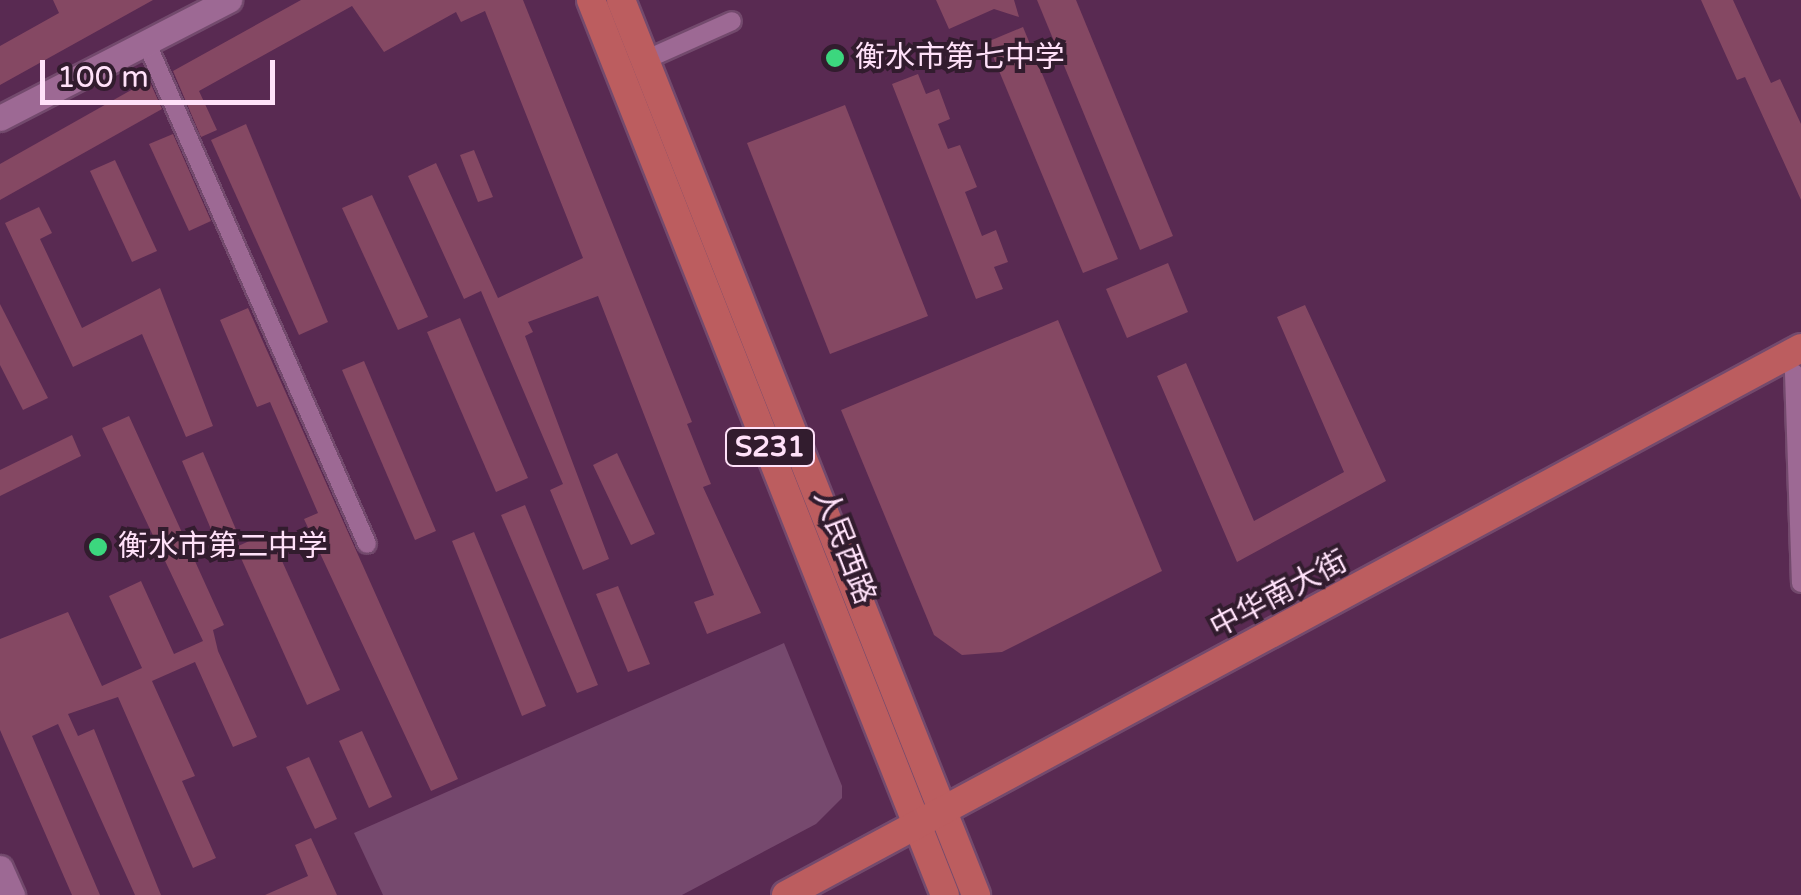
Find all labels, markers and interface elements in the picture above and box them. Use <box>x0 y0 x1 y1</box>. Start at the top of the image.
scale bar <box>45 40 280 102</box>
place label: 衡水市第七中学 <box>855 40 1065 76</box>
marker: 衡水市第七中学 <box>824 47 846 69</box>
text: 100 m <box>57 59 149 96</box>
road number: S231 <box>725 424 815 470</box>
street label: 人民西路 <box>806 485 882 609</box>
place label: 衡水市第二中学 <box>118 529 328 565</box>
marker: 衡水市第二中学 <box>87 536 109 558</box>
street label: 中华南大街 <box>1204 544 1354 646</box>

